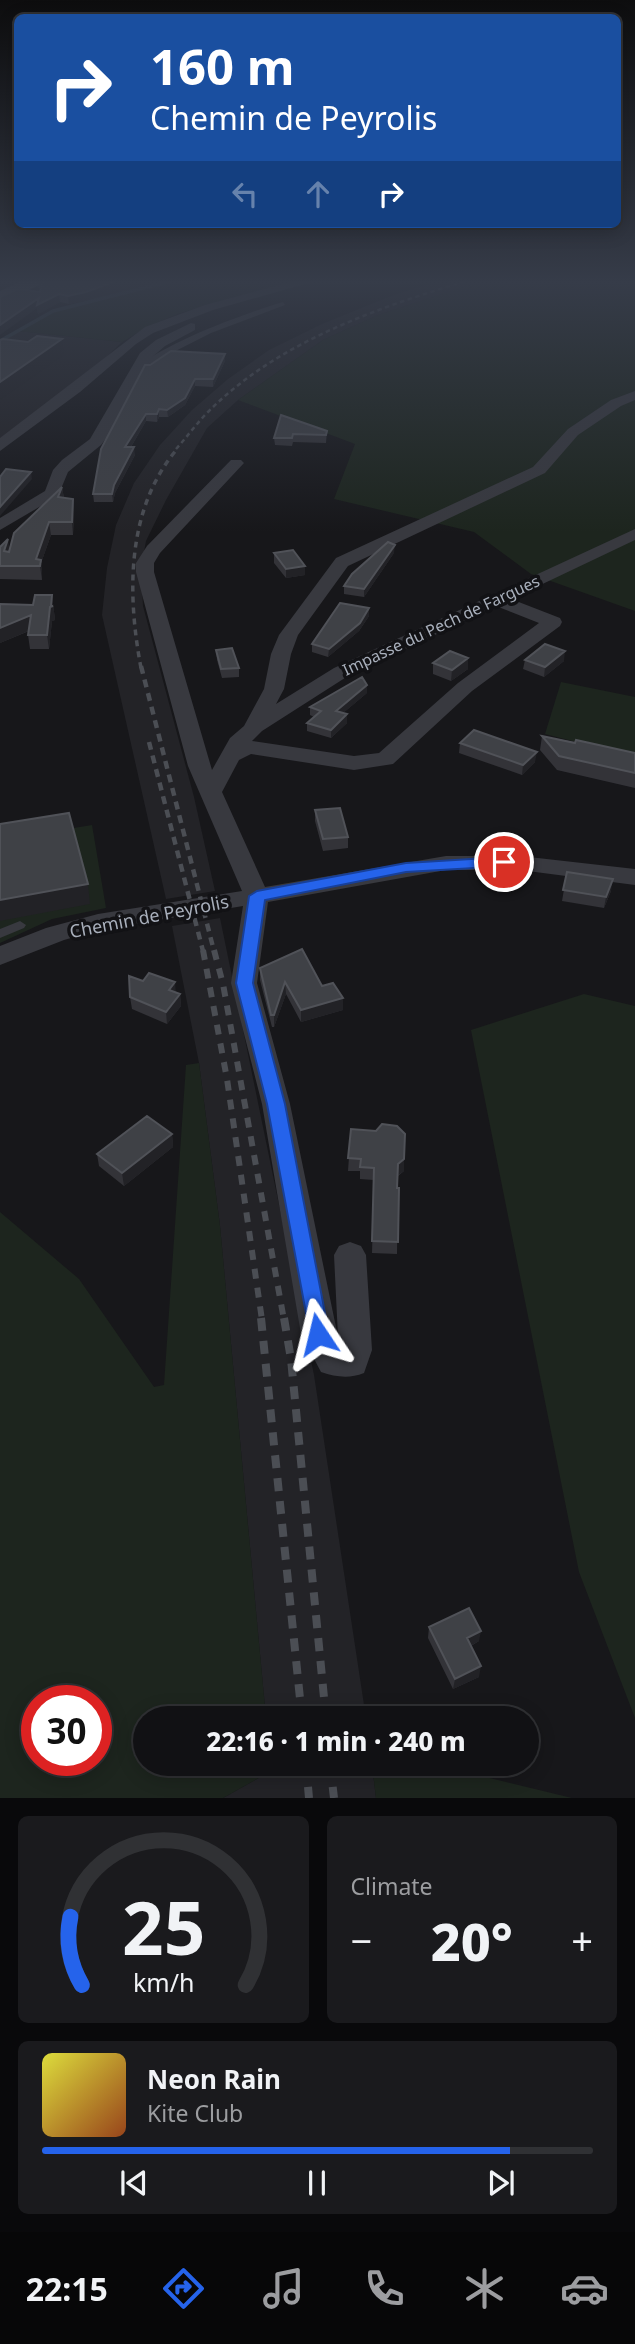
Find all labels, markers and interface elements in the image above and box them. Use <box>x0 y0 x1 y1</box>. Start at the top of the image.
text: 160 m <box>150 33 295 99</box>
icon: right <box>35 42 126 133</box>
text: Chemin de Peyrolis <box>150 96 437 139</box>
icon: left <box>226 175 264 213</box>
icon: ahead <box>299 175 337 213</box>
icon: right <box>372 175 410 213</box>
street label: Impasse du Pech de Fargues <box>339 570 543 680</box>
pin <box>474 832 534 892</box>
icon: arrive <box>485 843 523 881</box>
street label: Chemin de Peyrolis <box>67 889 231 943</box>
position arrow <box>281 1297 355 1371</box>
speed limit sign: 30 <box>21 1685 112 1776</box>
text: 22:16 · 1 min · 240 m <box>206 1723 466 1759</box>
text: Climate <box>351 1870 433 1902</box>
text: 25 <box>122 1878 205 1977</box>
text: 20° <box>431 1905 513 1976</box>
text: − <box>351 1914 372 1966</box>
text: + <box>571 1914 593 1966</box>
text: km/h <box>132 1965 194 1999</box>
text: Neon Rain <box>147 2061 281 2097</box>
text: Kite Club <box>147 2097 243 2129</box>
icon: previous <box>115 2164 153 2202</box>
icon: pause <box>298 2164 336 2202</box>
icon: next <box>482 2164 520 2202</box>
icon: directions <box>159 2264 208 2313</box>
icon: music <box>259 2264 308 2313</box>
icon: phone <box>360 2264 409 2313</box>
icon: climate <box>460 2264 509 2313</box>
icon: car <box>560 2264 609 2313</box>
text: 22:15 <box>26 2267 108 2310</box>

